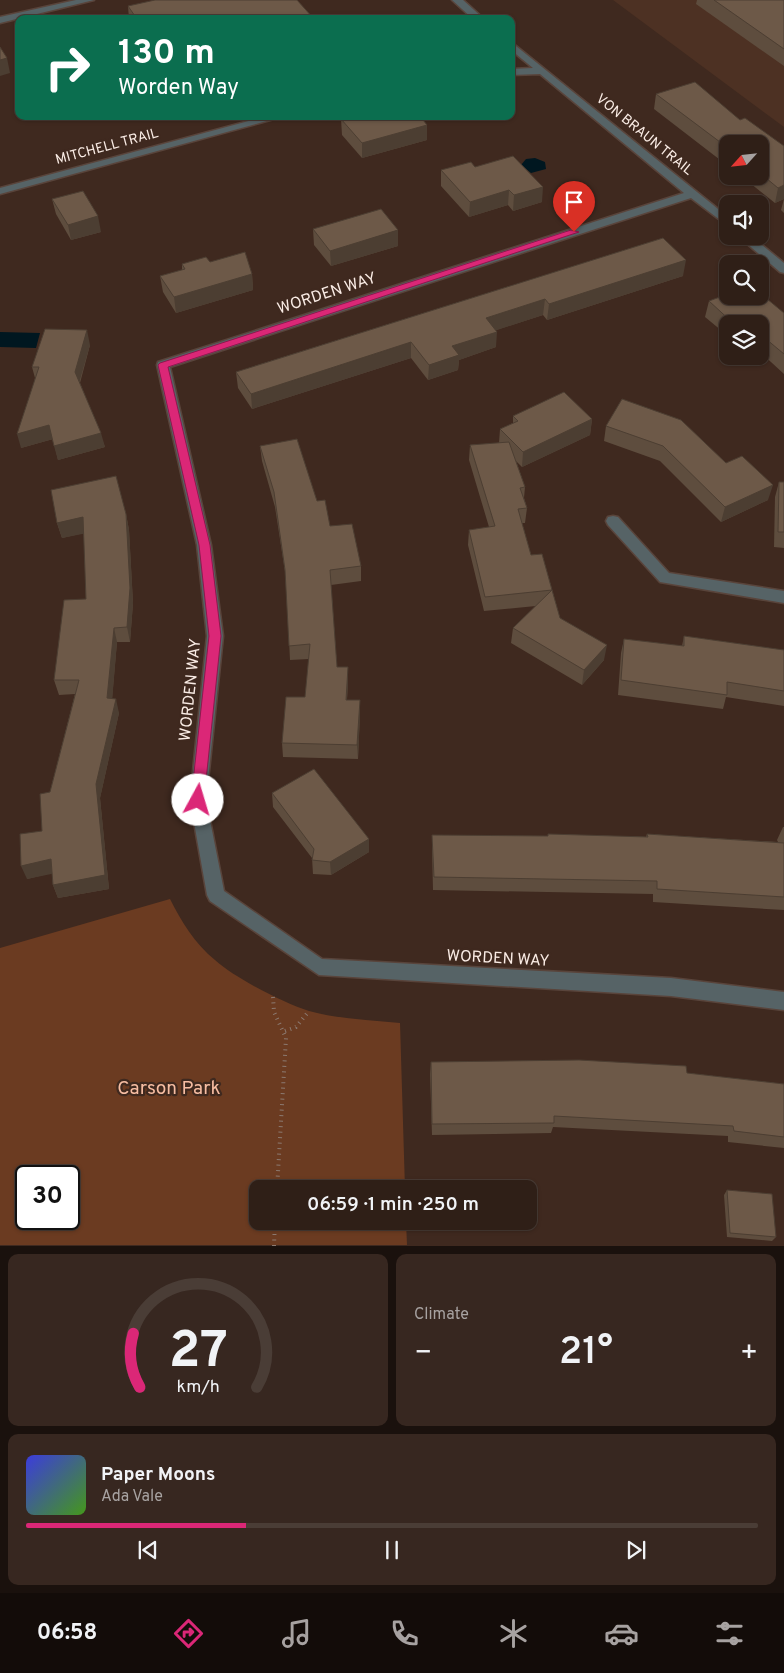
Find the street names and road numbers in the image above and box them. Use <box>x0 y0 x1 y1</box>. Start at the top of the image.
street label: VON BRAUN TRAIL <box>592 91 696 179</box>
street label: MITCHELL TRAIL <box>54 125 160 169</box>
street label: WORDEN WAY <box>275 269 379 319</box>
street label: WORDEN WAY <box>176 638 206 742</box>
street label: WORDEN WAY <box>446 946 550 972</box>

